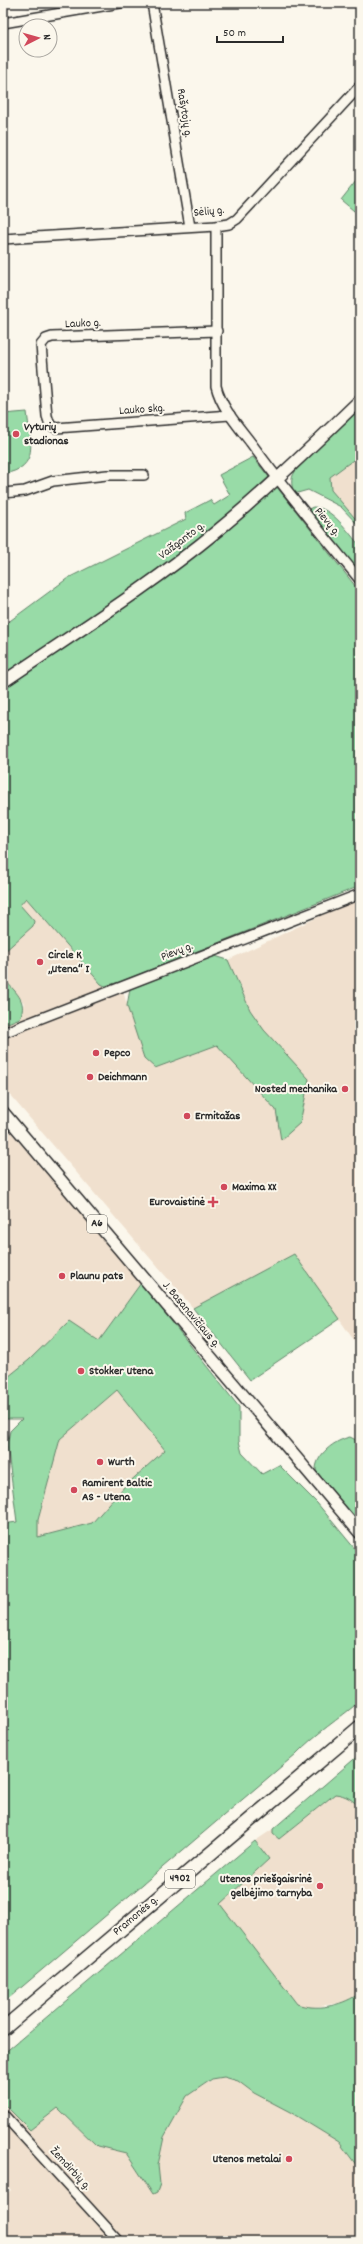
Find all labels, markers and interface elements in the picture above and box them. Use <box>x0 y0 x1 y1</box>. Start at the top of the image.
north arrow <box>18 18 58 58</box>
scale bar <box>217 18 283 44</box>
text: 50 m <box>223 25 246 42</box>
text: N <box>38 34 54 41</box>
street label: Rašytojų g. <box>172 87 196 139</box>
street label: Sėlių g. <box>193 202 225 222</box>
street label: Lauko g. <box>65 315 101 333</box>
street label: Lauko skg. <box>118 400 166 420</box>
place label: Vyturių stadionas <box>24 419 69 450</box>
marker: Vyturių stadionas <box>11 429 21 439</box>
street label: Pievų g. <box>310 504 344 540</box>
street label: Vaižganto g. <box>155 518 209 564</box>
street label: Pievų g. <box>158 938 196 966</box>
place label: Circle K „Utena“ I <box>48 947 90 978</box>
marker: Circle K „Utena“ I <box>35 957 45 967</box>
place label: Pepco <box>104 1045 131 1062</box>
marker: Pepco <box>91 1048 101 1058</box>
place label: Deichmann <box>98 1069 147 1086</box>
marker: Deichmann <box>85 1072 95 1082</box>
place label: Nosted mechanika <box>255 1081 338 1098</box>
marker: Nosted mechanika <box>340 1084 350 1094</box>
place label: Ermitažas <box>195 1108 240 1125</box>
marker: Ermitažas <box>182 1111 192 1121</box>
place label: Maxima XX <box>232 1179 277 1196</box>
marker: Maxima XX <box>219 1182 229 1192</box>
place label: Eurovaistinė <box>149 1194 205 1211</box>
marker: Eurovaistinė <box>208 1197 218 1207</box>
road number: A6 <box>87 1215 107 1233</box>
place label: Plaunu pats <box>70 1268 123 1285</box>
marker: Plaunu pats <box>57 1271 67 1281</box>
street label: J. Basanavičiaus g. <box>158 1278 224 1352</box>
place label: Stokker Utena <box>89 1363 154 1380</box>
marker: Stokker Utena <box>76 1366 86 1376</box>
place label: Wurth <box>108 1454 135 1471</box>
marker: Wurth <box>95 1457 105 1467</box>
place label: Ramirent Baltic AS - Utena <box>82 1475 152 1506</box>
marker: Ramirent Baltic AS - Utena <box>69 1485 79 1495</box>
road number: 4902 <box>165 1870 195 1888</box>
place label: Utenos priešgaisrinė gelbėjimo tarnyba <box>220 1871 313 1902</box>
marker: Utenos priešgaisrinė gelbėjimo tarnyba <box>315 1881 325 1891</box>
street label: Pramonės g. <box>110 1892 162 1940</box>
street label: Žemdirbių g. <box>45 2144 95 2194</box>
place label: Utenos metalai <box>213 2151 282 2168</box>
marker: Utenos metalai <box>284 2154 294 2164</box>

